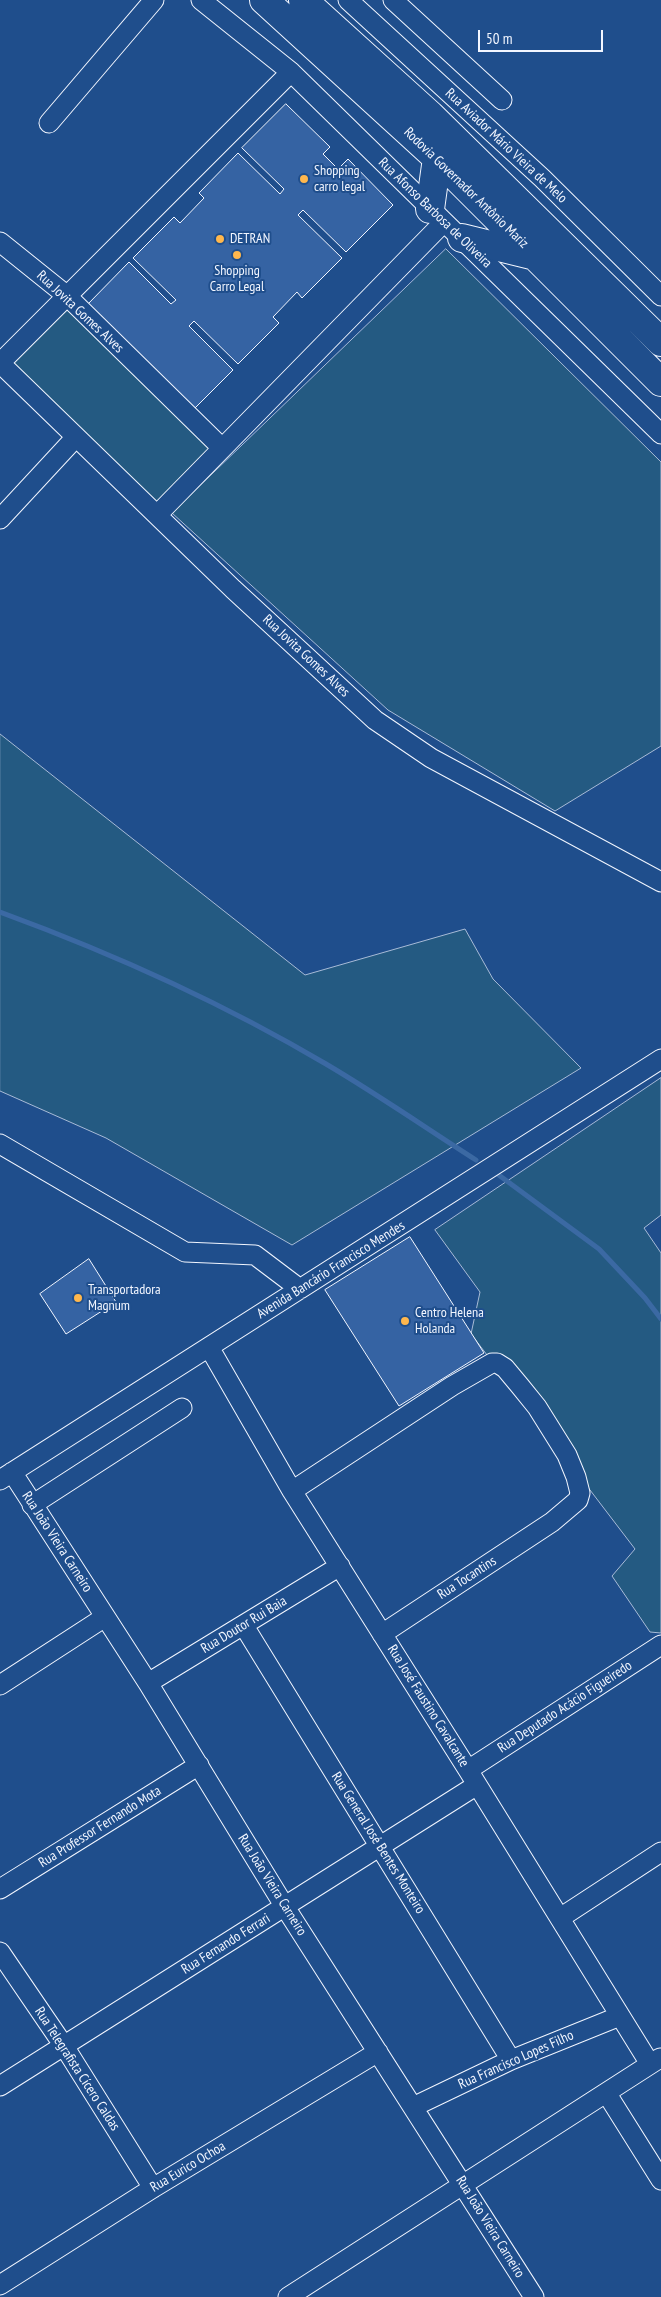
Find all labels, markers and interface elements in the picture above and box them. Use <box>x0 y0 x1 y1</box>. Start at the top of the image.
scale bar <box>481 20 606 52</box>
text: 50 m <box>486 29 512 48</box>
street label: Rua Aviador Mário Vieira de Melo <box>442 85 570 207</box>
street label: Rodovia Governador Antônio Mariz <box>400 124 532 252</box>
street label: Rua Afonso Barbosa de Oliveira <box>375 154 495 272</box>
place label: Shopping carro legal <box>314 163 365 196</box>
marker: Shopping carro legal <box>298 173 310 185</box>
place label: DETRAN <box>230 231 270 247</box>
marker: DETRAN <box>214 233 226 245</box>
marker: Shopping Carro Legal <box>231 249 243 261</box>
place label: Shopping Carro Legal <box>210 263 264 296</box>
street label: Rua Jovita Gomes Alves <box>33 267 127 357</box>
street label: Rua Jovita Gomes Alves <box>259 611 353 701</box>
street label: Avenida Bancário Francisco Mendes <box>254 1217 408 1323</box>
place label: Transportadora Magnum <box>88 1282 161 1314</box>
marker: Transportadora Magnum <box>72 1292 84 1304</box>
place label: Centro Helena Holanda <box>415 1305 484 1338</box>
marker: Centro Helena Holanda <box>399 1315 411 1327</box>
street label: Rua João Vieira Carneiro <box>18 1489 96 1595</box>
street label: Rua Tocantins <box>434 1553 500 1603</box>
street label: Rua Doutor Rui Baia <box>198 1593 290 1657</box>
street label: Rua José Faustino Cavalcante <box>384 1642 472 1770</box>
street label: Rua Deputado Acácio Figueiredo <box>495 1657 635 1757</box>
street label: Rua General José Bentes Monteiro <box>327 1769 429 1917</box>
street label: Rua Professor Fernando Mota <box>36 1782 164 1872</box>
street label: Rua João Vieira Carneiro <box>234 1831 310 1939</box>
street label: Rua Fernando Ferrari <box>179 1910 273 1978</box>
street label: Rua Telegrafista Cícero Caldas <box>31 2004 123 2134</box>
street label: Rua Francisco Lopes Filho <box>456 2027 576 2093</box>
street label: Rua Eurico Ochoa <box>147 2138 229 2196</box>
street label: Rua João Vieira Carneiro <box>452 2173 528 2281</box>

